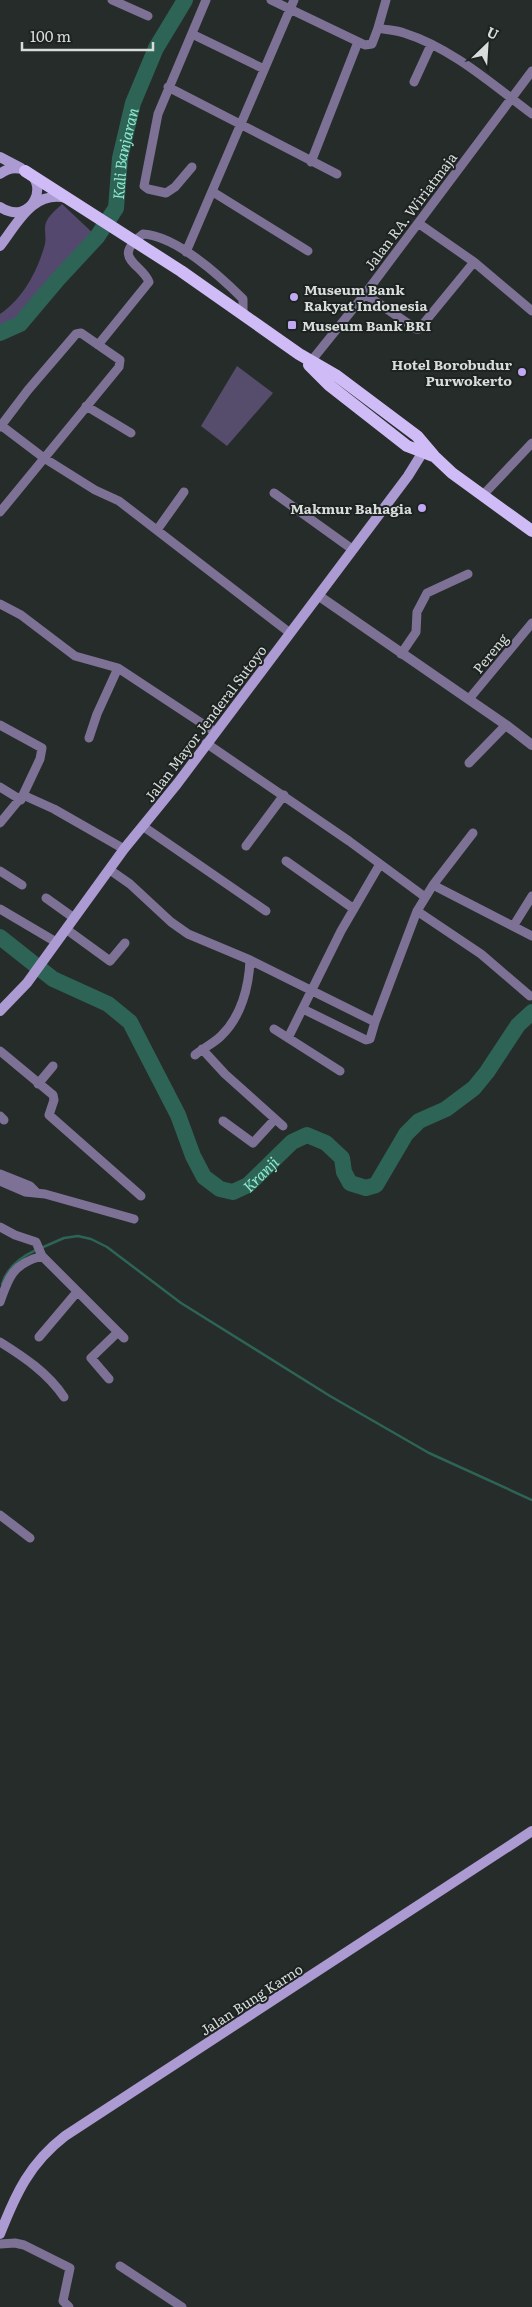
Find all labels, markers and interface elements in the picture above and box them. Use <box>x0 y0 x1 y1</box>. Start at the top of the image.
scale bar <box>22 20 154 52</box>
north arrow <box>462 20 512 70</box>
text: U <box>484 21 502 44</box>
text: 100 m <box>30 24 71 47</box>
water label: Kali Banjaran <box>105 105 143 200</box>
street label: Jalan RA. Wiriatmaja <box>359 148 461 274</box>
place label: Museum Bank Rakyat Indonesia <box>304 279 428 315</box>
marker: Museum Bank Rakyat Indonesia <box>288 291 300 303</box>
place label: Museum Bank BRI <box>302 315 431 335</box>
marker: Museum Bank BRI <box>286 319 298 331</box>
place label: Hotel Borobudur Purwokerto <box>391 354 512 390</box>
marker: Hotel Borobudur Purwokerto <box>516 366 528 378</box>
place label: Makmur Bahagia <box>290 498 413 518</box>
marker: Makmur Bahagia <box>416 502 428 514</box>
street label: Pereng <box>468 629 512 677</box>
street label: Jalan Mayor Jenderal Sutoyo <box>139 640 271 806</box>
water label: Kranji <box>237 1150 283 1196</box>
street label: Jalan Bung Karno <box>196 1958 306 2040</box>

